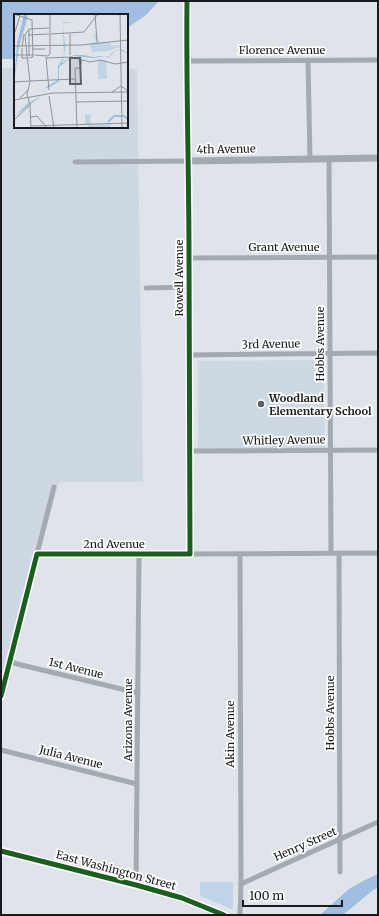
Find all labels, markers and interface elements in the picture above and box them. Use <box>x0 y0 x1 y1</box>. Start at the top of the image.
inset map <box>14 14 128 128</box>
street label: Florence Avenue <box>239 43 326 57</box>
street label: 4th Avenue <box>196 141 256 157</box>
street label: Rowell Avenue <box>172 239 186 316</box>
street label: Grant Avenue <box>248 240 320 254</box>
street label: Hobbs Avenue <box>313 306 327 381</box>
street label: 3rd Avenue <box>242 336 301 352</box>
place label: Woodland Elementary School <box>268 391 372 418</box>
marker: Woodland Elementary School <box>256 399 266 409</box>
street label: Whitley Avenue <box>241 432 326 448</box>
street label: 2nd Avenue <box>83 537 145 551</box>
street label: 1st Avenue <box>47 654 105 682</box>
street label: Hobbs Avenue <box>323 675 337 750</box>
street label: Arizona Avenue <box>121 678 135 763</box>
street label: Akin Avenue <box>223 700 237 768</box>
street label: Julia Avenue <box>37 742 104 772</box>
street label: Henry Street <box>271 824 339 864</box>
street label: East Washington Street <box>54 847 178 893</box>
scale bar <box>243 882 342 908</box>
text: 100 m <box>249 888 284 903</box>

